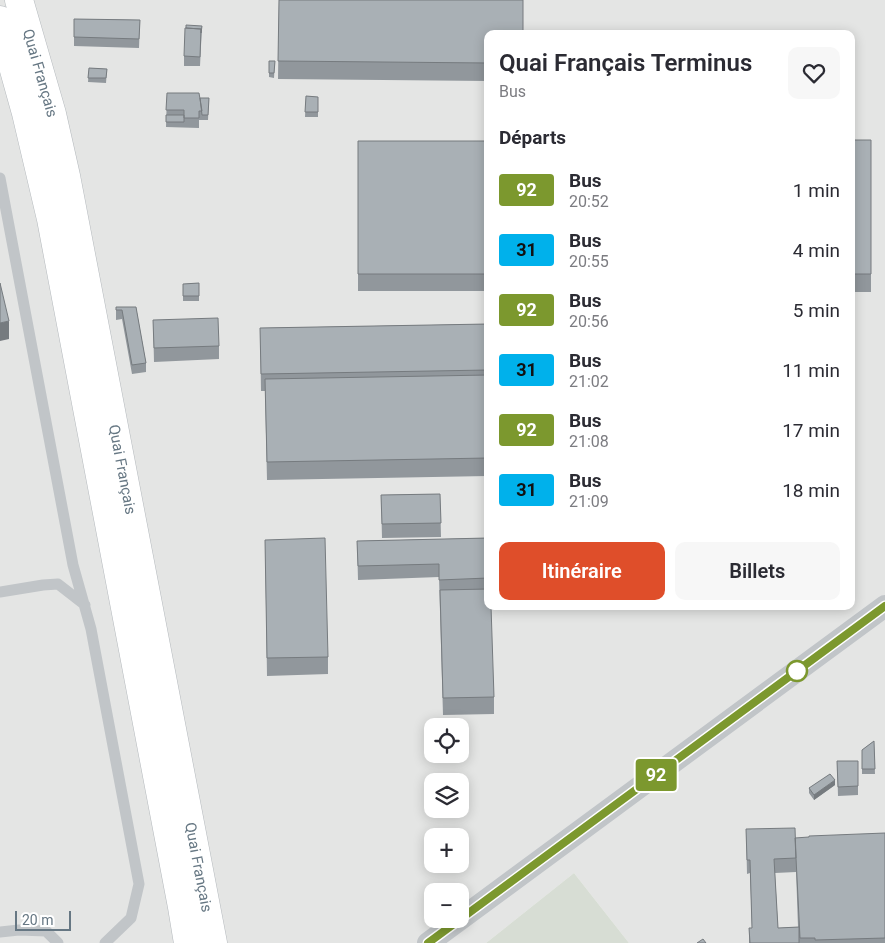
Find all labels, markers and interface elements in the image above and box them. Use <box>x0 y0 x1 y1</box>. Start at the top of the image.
street label: Quai Français <box>19 27 61 119</box>
button: heart <box>788 47 840 99</box>
text: Quai Français Terminus <box>499 49 752 77</box>
text: Bus <box>499 82 526 101</box>
text: Départs <box>499 126 566 149</box>
text: Bus <box>569 169 602 192</box>
text: 92 <box>516 179 537 200</box>
text: 1 min <box>793 179 840 202</box>
text: 20:52 <box>569 192 609 211</box>
text: Bus <box>569 229 602 252</box>
text: 31 <box>516 239 537 260</box>
text: 4 min <box>793 239 840 262</box>
text: 20:55 <box>569 252 609 271</box>
text: Bus <box>569 289 602 312</box>
text: 92 <box>516 299 537 320</box>
text: 5 min <box>793 299 840 322</box>
text: 20:56 <box>569 312 609 331</box>
text: Bus <box>569 349 602 372</box>
text: 31 <box>516 359 537 380</box>
text: 11 min <box>782 359 840 382</box>
text: 21:02 <box>569 372 609 391</box>
text: Bus <box>569 409 602 432</box>
text: 92 <box>516 419 537 440</box>
text: 17 min <box>782 419 840 442</box>
street label: Quai Français <box>105 423 140 516</box>
text: 21:08 <box>569 432 609 451</box>
text: Bus <box>569 469 602 492</box>
text: 31 <box>516 479 537 500</box>
text: 18 min <box>782 479 840 502</box>
text: 21:09 <box>569 492 609 511</box>
button: Itinéraire <box>499 542 665 600</box>
button: Billets <box>675 542 840 600</box>
unlabelled marker <box>786 660 808 682</box>
map controls <box>424 718 469 928</box>
button: locate <box>424 718 469 763</box>
line badge: 92 <box>634 759 678 791</box>
text: 92 <box>646 764 666 785</box>
button: layers <box>424 773 469 818</box>
street label: Quai Français <box>181 821 216 914</box>
button: + <box>424 828 469 873</box>
button: − <box>424 883 469 928</box>
scale bar <box>15 908 71 931</box>
text: 20 m <box>22 912 54 928</box>

